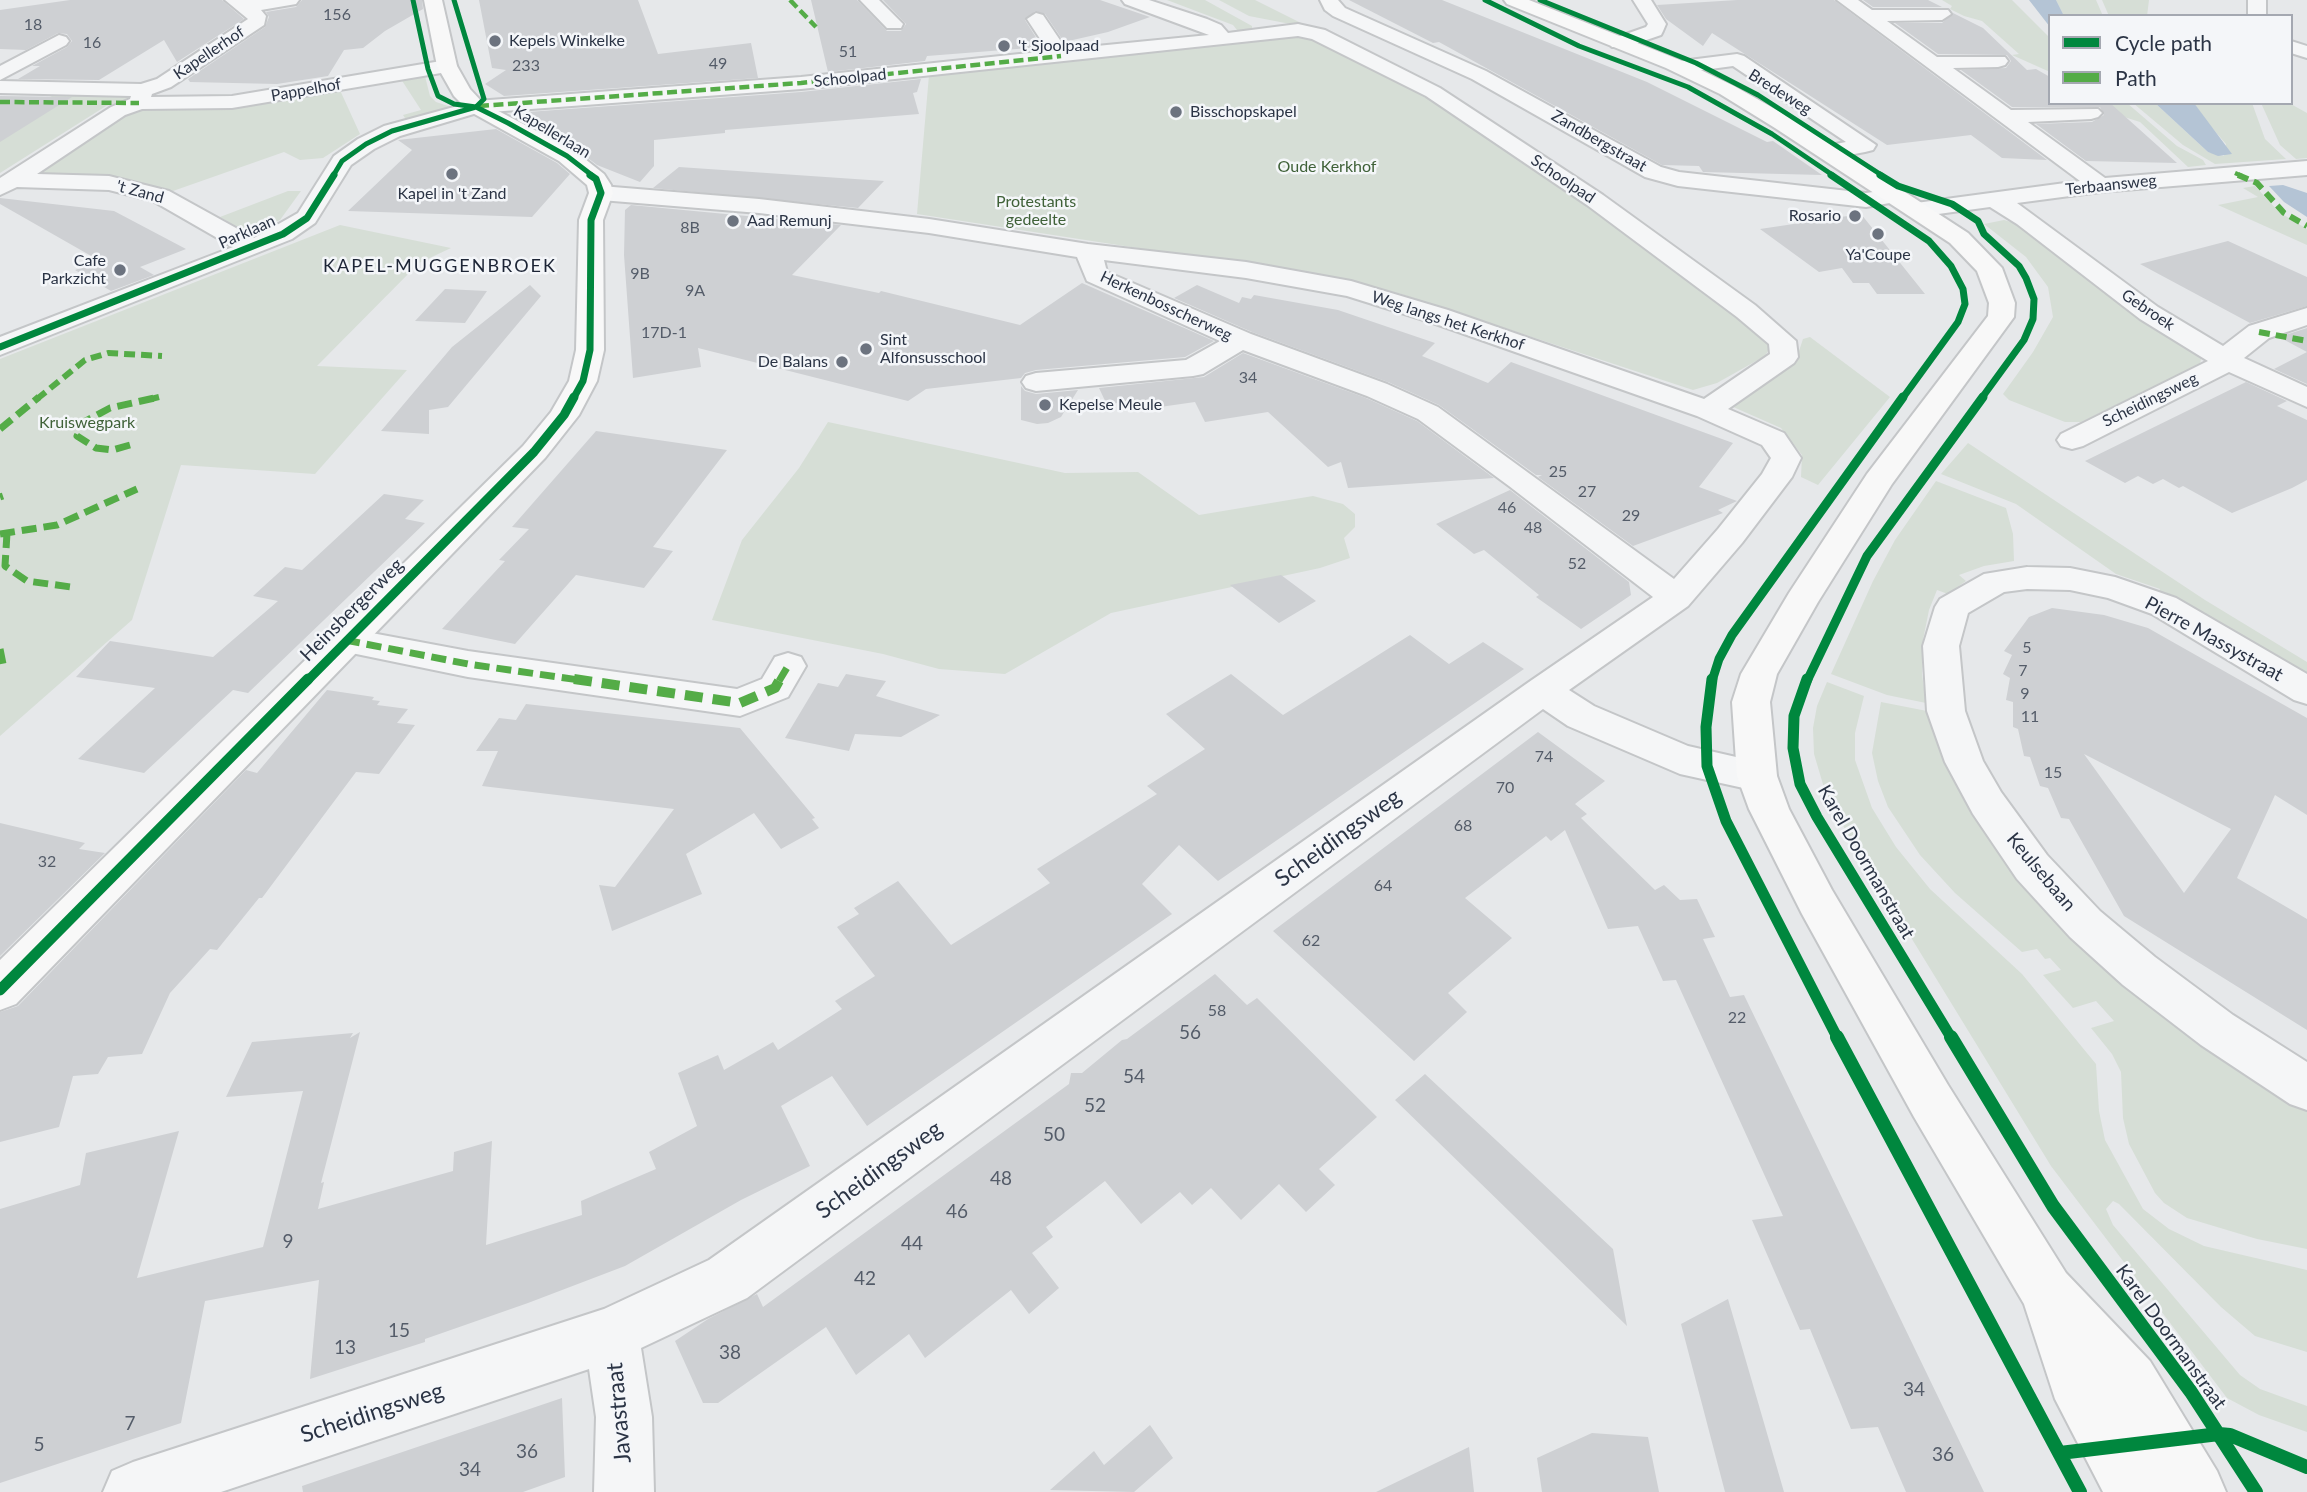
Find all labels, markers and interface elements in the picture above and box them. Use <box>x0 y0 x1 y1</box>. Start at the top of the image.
house number: 156 <box>323 5 351 25</box>
legend <box>2048 14 2293 105</box>
house number: 18 <box>24 15 42 35</box>
street label: Kapellerhof <box>170 22 248 84</box>
text: Cycle path <box>2115 30 2212 55</box>
place label: Kepels Winkelke <box>509 31 625 51</box>
house number: 16 <box>83 33 101 53</box>
marker: Kepels Winkelke <box>487 33 503 49</box>
place label: 't Sjoolpaad <box>1018 36 1099 56</box>
marker: 't Sjoolpaad <box>996 38 1012 54</box>
house number: 51 <box>839 42 857 62</box>
house number: 49 <box>709 54 727 74</box>
house number: 233 <box>512 56 540 76</box>
street label: Schoolpad <box>813 65 887 91</box>
street label: Bredeweg <box>1745 65 1815 119</box>
text: Path <box>2115 65 2157 90</box>
street label: Pappelhof <box>269 74 343 106</box>
street label: Kapellerlaan <box>510 102 594 162</box>
place label: Bisschopskapel <box>1190 102 1297 122</box>
marker: Bisschopskapel <box>1168 104 1184 120</box>
street label: Zandbergstraat <box>1548 106 1650 176</box>
street label: Schoolpad <box>1527 151 1599 207</box>
park label: Oude Kerkhof <box>1278 157 1376 177</box>
marker: Kapel in 't Zand <box>444 166 460 182</box>
street label: Terbaansweg <box>2064 171 2158 199</box>
street label: 't Zand <box>114 176 166 208</box>
place label: Kapel in 't Zand <box>397 184 507 204</box>
park label: Protestants gedeelte <box>996 192 1076 230</box>
place label: Rosario <box>1789 206 1841 226</box>
marker: Rosario <box>1847 208 1863 224</box>
street label: Parklaan <box>216 211 278 253</box>
place label: Aad Remunj <box>747 211 832 231</box>
marker: Aad Remunj <box>725 213 741 229</box>
house number: 8B <box>680 218 700 238</box>
marker: Ya'Coupe <box>1870 226 1886 242</box>
place label: Ya'Coupe <box>1845 245 1911 265</box>
place label: Cafe Parkzicht <box>41 251 106 289</box>
district label: KAPEL-MUGGENBROEK <box>325 255 555 277</box>
marker: Cafe Parkzicht <box>112 262 128 278</box>
house number: 9B <box>630 264 650 284</box>
street label: Herkenbosscherweg <box>1097 267 1235 345</box>
house number: 9A <box>685 281 705 301</box>
street label: Gebroek <box>2118 285 2178 335</box>
street label: Weg langs het Kerkhof <box>1369 287 1527 355</box>
house number: 17D-1 <box>641 323 687 343</box>
place label: Sint Alfonsusschool <box>880 330 986 368</box>
marker: Sint Alfonsusschool <box>858 341 874 357</box>
place label: De Balans <box>758 352 828 372</box>
marker: De Balans <box>834 354 850 370</box>
house number: 34 <box>1239 368 1257 388</box>
street label: Scheidingsweg <box>2099 369 2201 431</box>
place label: Kepelse Meule <box>1059 395 1162 415</box>
marker: Kepelse Meule <box>1037 397 1053 413</box>
park label: Kruiswegpark <box>39 413 135 433</box>
house number: 25 <box>1549 462 1567 482</box>
house number: 27 <box>1578 482 1596 502</box>
house number: 46 <box>1498 498 1516 518</box>
house number: 29 <box>1622 506 1640 526</box>
house number: 48 <box>1524 518 1542 538</box>
street label: Heinsbergerweg <box>296 554 408 666</box>
house number: 52 <box>1568 554 1586 574</box>
street label: Pierre Massystraat <box>2141 592 2287 686</box>
house number: 5 <box>2022 638 2032 658</box>
house number: 7 <box>2018 661 2028 681</box>
house number: 9 <box>2020 684 2030 704</box>
house number: 11 <box>2021 707 2039 727</box>
house number: 74 <box>1535 747 1553 767</box>
house number: 15 <box>2044 763 2062 783</box>
house number: 70 <box>1496 778 1514 798</box>
street label: Karel Doormanstraat <box>1813 781 1919 943</box>
street label: Scheidingsweg <box>1270 783 1406 893</box>
house number: 68 <box>1454 816 1472 836</box>
street label: Keulsebaan <box>2002 828 2080 916</box>
house number: 32 <box>38 852 56 872</box>
house number: 64 <box>1374 876 1392 896</box>
house number: 62 <box>1302 931 1320 951</box>
house number: 58 <box>1208 1001 1226 1021</box>
house number: 22 <box>1728 1008 1746 1028</box>
house number: 56 <box>1179 1022 1201 1044</box>
house number: 54 <box>1123 1066 1145 1088</box>
house number: 52 <box>1084 1095 1106 1117</box>
street label: Scheidingsweg <box>811 1115 947 1225</box>
house number: 50 <box>1043 1124 1065 1146</box>
house number: 48 <box>990 1168 1012 1190</box>
house number: 46 <box>946 1201 968 1223</box>
house number: 9 <box>282 1231 294 1253</box>
house number: 44 <box>901 1233 923 1255</box>
street label: Karel Doormanstraat <box>2111 1260 2231 1414</box>
house number: 42 <box>854 1268 876 1290</box>
house number: 15 <box>388 1320 410 1342</box>
house number: 13 <box>334 1337 356 1359</box>
house number: 38 <box>719 1342 741 1364</box>
street label: Javastraat <box>601 1362 637 1464</box>
street label: Scheidingsweg <box>297 1377 447 1449</box>
house number: 34 <box>1903 1379 1925 1401</box>
house number: 7 <box>124 1413 136 1435</box>
house number: 5 <box>33 1434 45 1456</box>
house number: 36 <box>516 1441 538 1463</box>
house number: 36 <box>1932 1444 1954 1466</box>
house number: 34 <box>459 1459 481 1481</box>

